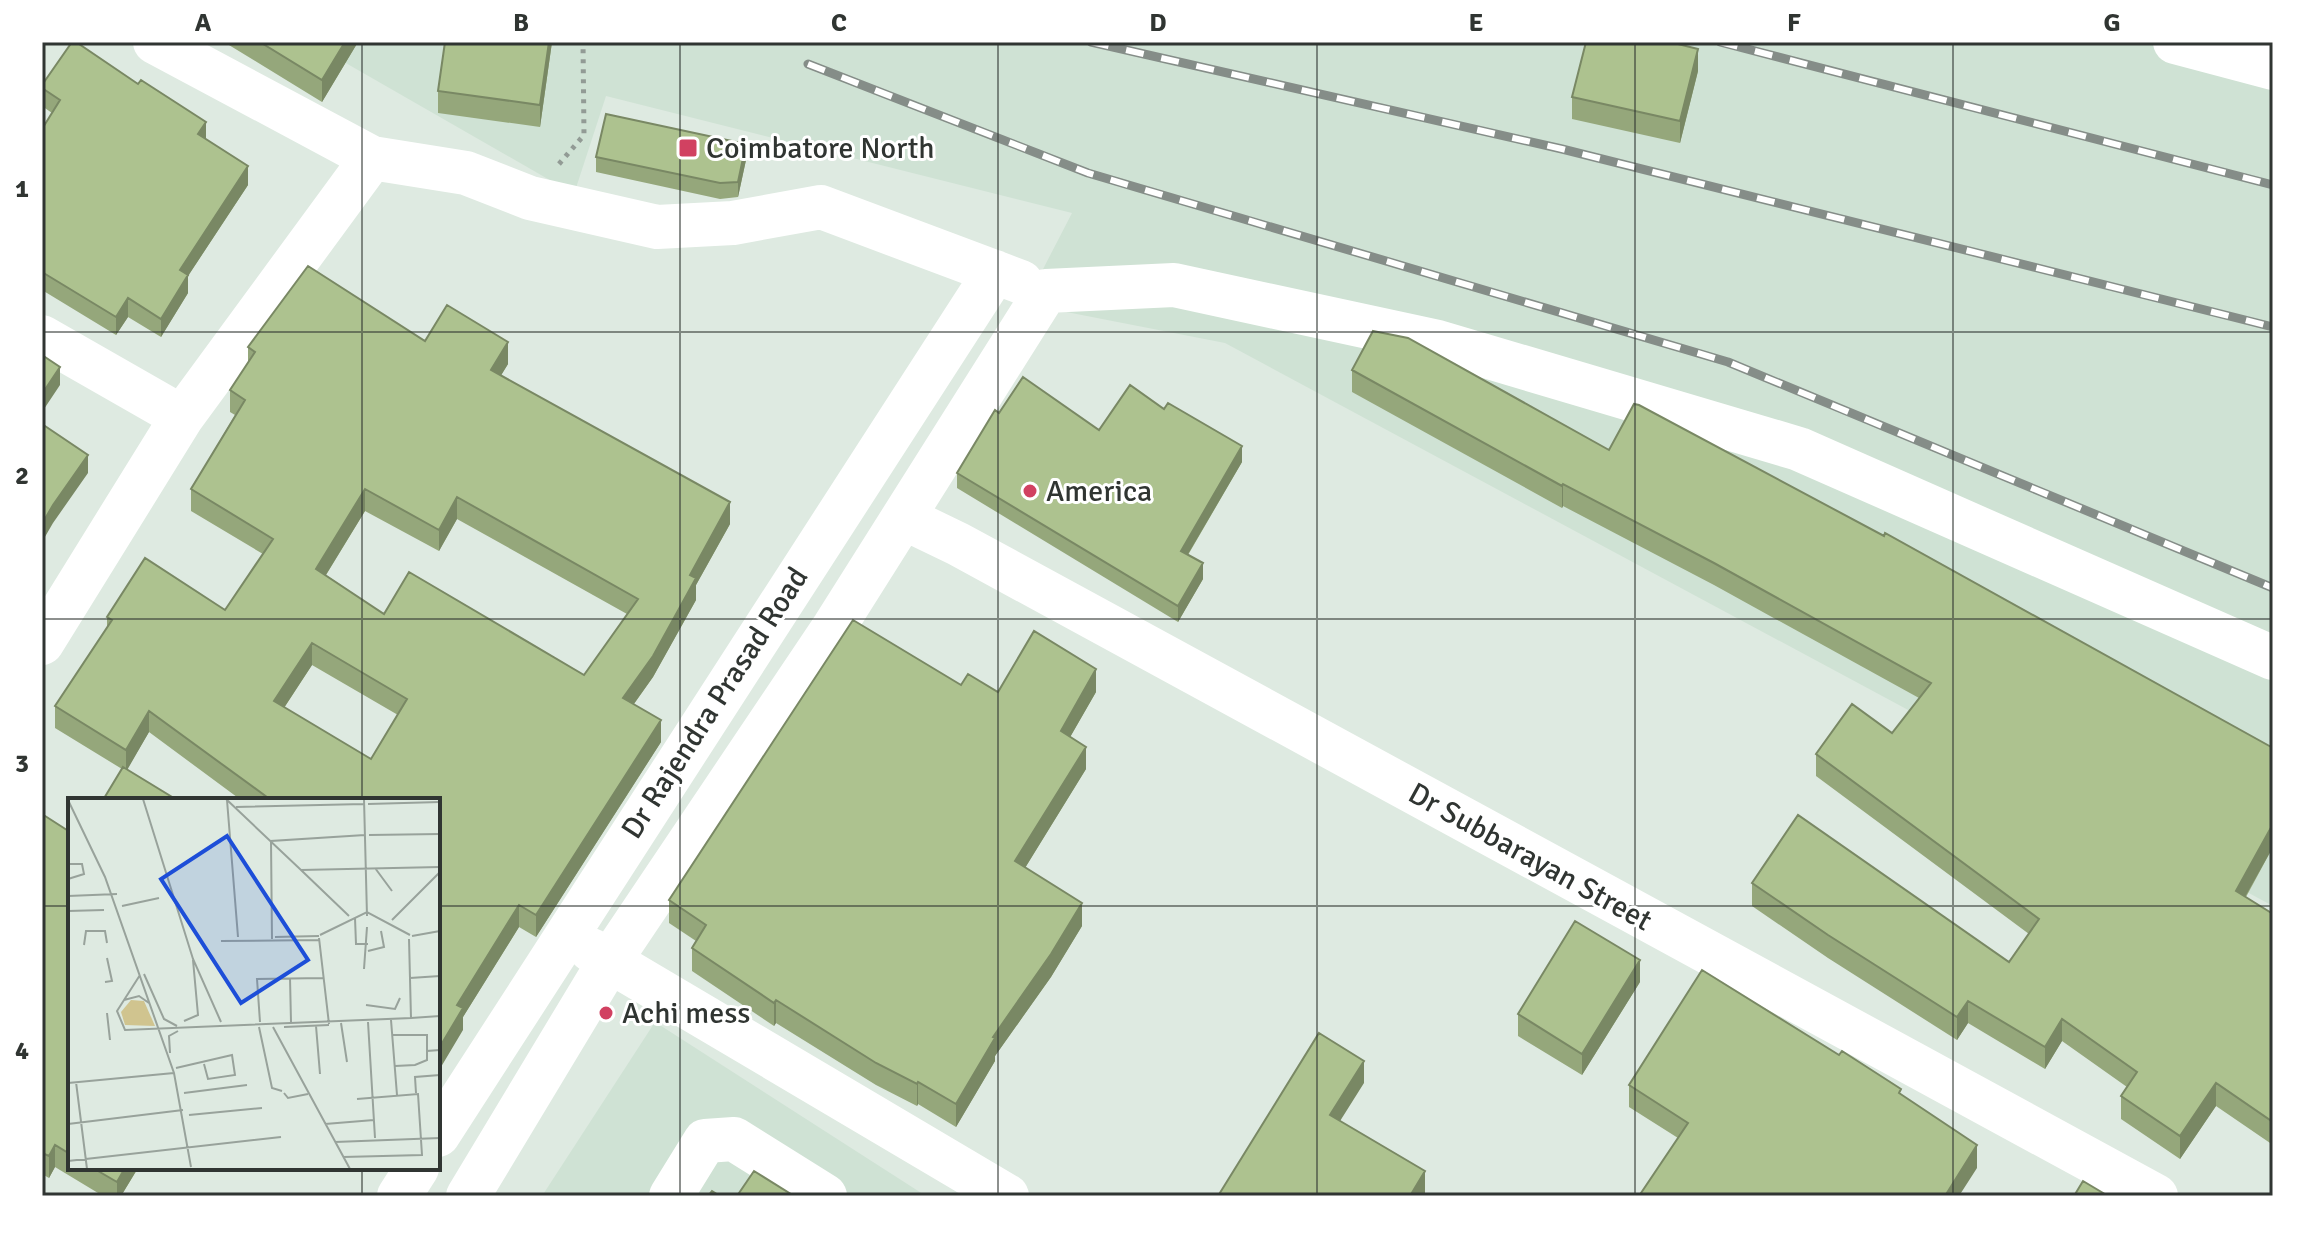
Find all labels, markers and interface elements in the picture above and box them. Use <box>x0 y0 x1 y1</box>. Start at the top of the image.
text: A <box>195 7 212 39</box>
text: B <box>513 7 529 39</box>
text: C <box>831 7 847 39</box>
text: D <box>1149 7 1167 39</box>
text: E <box>1469 7 1483 39</box>
text: F <box>1787 7 1801 39</box>
text: G <box>2103 7 2121 39</box>
place label: Coimbatore North <box>706 130 935 167</box>
marker: Coimbatore North <box>677 137 699 159</box>
text: 1 <box>15 173 29 205</box>
text: 2 <box>15 460 29 492</box>
place label: America <box>1046 473 1152 510</box>
marker: America <box>1021 482 1039 500</box>
street label: Dr Rajendra Prasad Road <box>613 560 817 846</box>
text: 3 <box>15 748 29 780</box>
street label: Dr Subbarayan Street <box>1402 775 1658 939</box>
inset map <box>68 798 440 1170</box>
place label: Achi mess <box>622 995 750 1032</box>
marker: Achi mess <box>597 1004 615 1022</box>
text: 4 <box>15 1035 29 1067</box>

